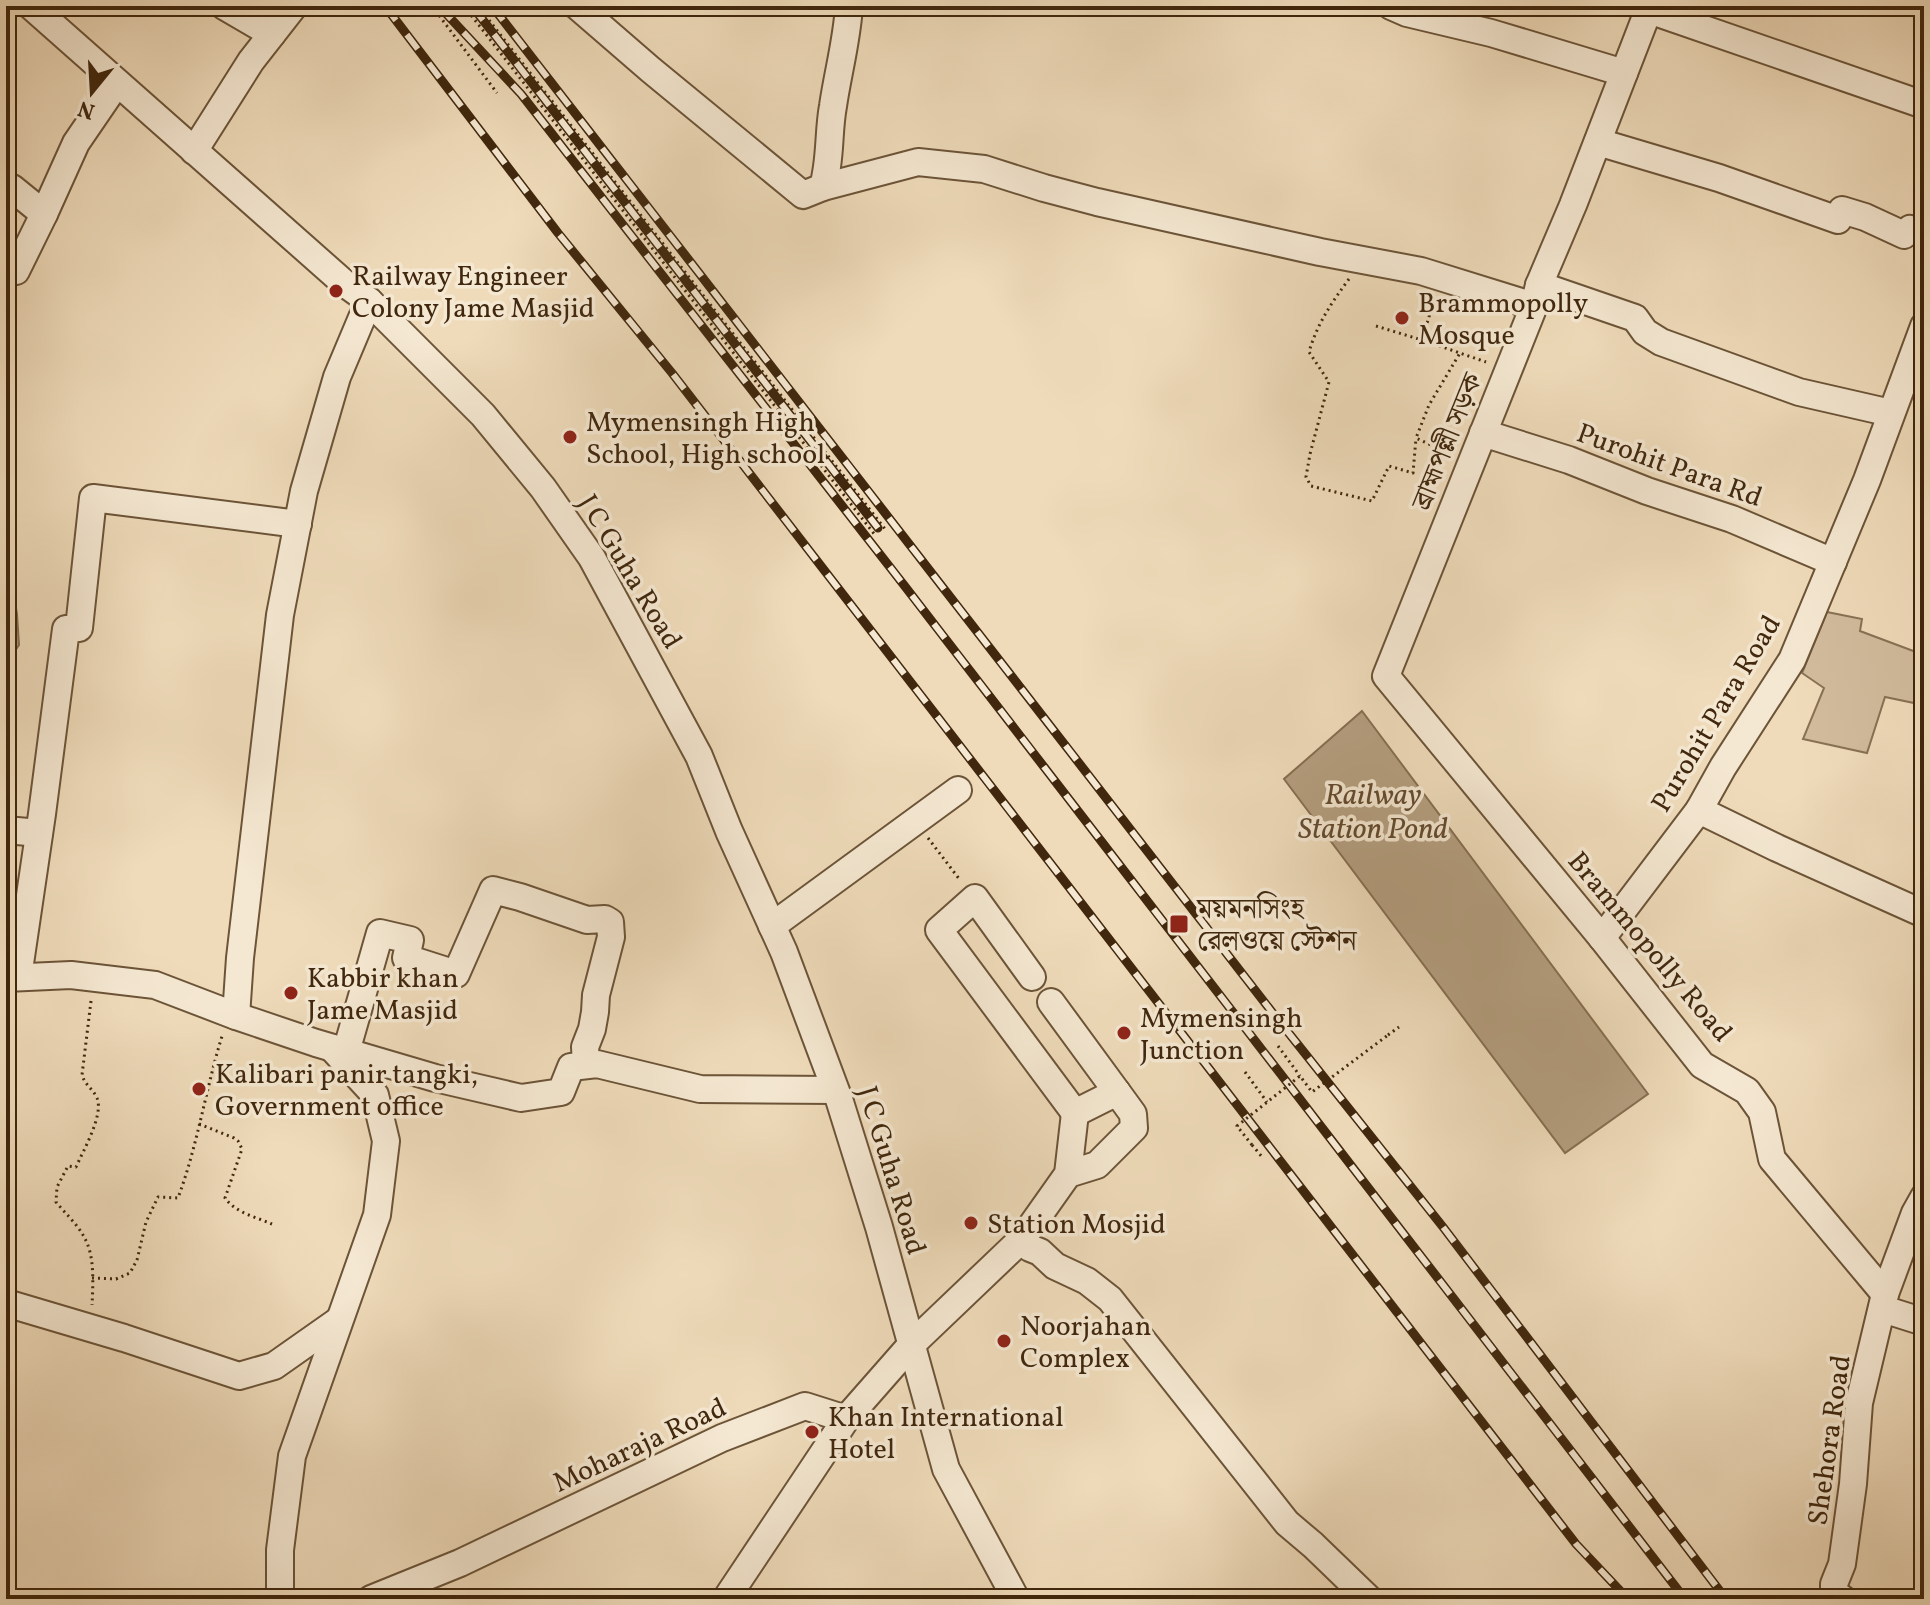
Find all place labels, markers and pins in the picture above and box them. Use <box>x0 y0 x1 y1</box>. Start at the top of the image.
place label: Railway Engineer Colony Jame Masjid <box>352 258 595 329</box>
marker: Railway Engineer Colony Jame Masjid <box>327 282 345 300</box>
place label: Brammopolly Mosque <box>1418 285 1588 356</box>
marker: Brammopolly Mosque <box>1393 309 1411 327</box>
place label: Mymensingh High School, High school <box>586 404 825 475</box>
marker: Mymensingh High School, High school <box>561 428 579 446</box>
place label: ময়মনসিংহ রেলওয়ে স্টেশন <box>1196 891 1358 962</box>
marker: ময়মনসিংহ রেলওয়ে স্টেশন <box>1168 913 1190 935</box>
place label: Kabbir khan Jame Masjid <box>307 960 459 1031</box>
marker: Kabbir khan Jame Masjid <box>282 984 300 1002</box>
place label: Mymensingh Junction <box>1140 1000 1303 1071</box>
marker: Mymensingh Junction <box>1115 1024 1133 1042</box>
place label: Kalibari panir tangki, Government office <box>215 1056 478 1127</box>
marker: Kalibari panir tangki, Government office <box>190 1080 208 1098</box>
place label: Station Mosjid <box>987 1206 1166 1245</box>
marker: Station Mosjid <box>962 1214 980 1232</box>
place label: Noorjahan Complex <box>1020 1308 1152 1379</box>
marker: Noorjahan Complex <box>995 1332 1013 1350</box>
place label: Khan International Hotel <box>828 1399 1064 1470</box>
marker: Khan International Hotel <box>803 1423 821 1441</box>

